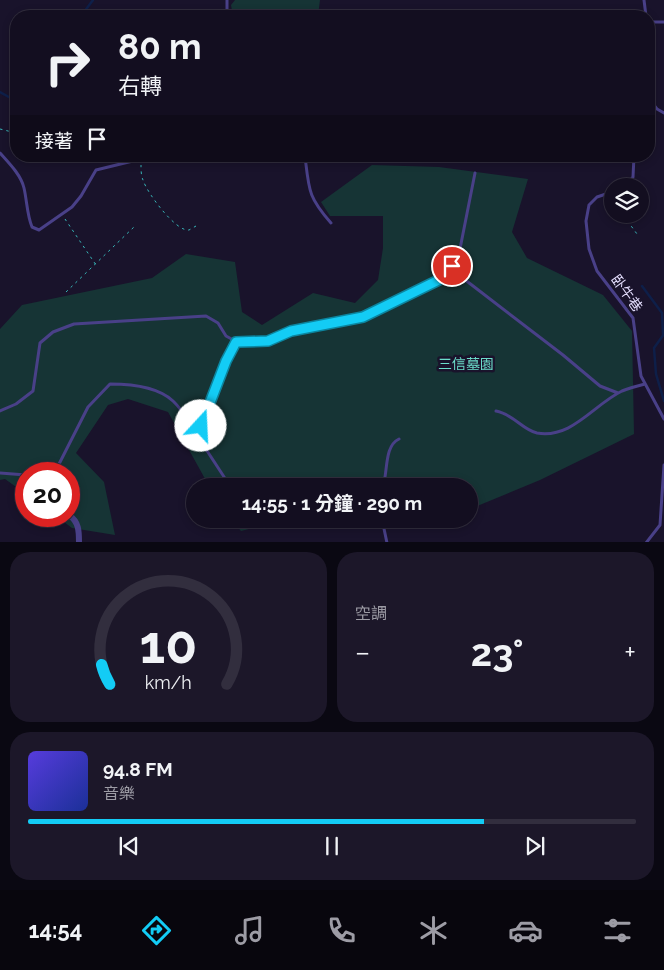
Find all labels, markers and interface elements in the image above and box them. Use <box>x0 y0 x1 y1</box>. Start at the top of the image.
text: 80 m <box>118 26 202 67</box>
icon: right <box>35 30 100 95</box>
text: 右轉 <box>118 73 162 99</box>
icon: arrive <box>83 125 111 153</box>
text: 接著 <box>35 130 73 152</box>
map controls <box>604 178 649 223</box>
button: layers <box>604 178 649 223</box>
pin <box>431 245 473 287</box>
icon: arrive <box>438 252 466 280</box>
street label: 卧牛巷 <box>608 271 646 315</box>
park label: 三信墓園 <box>438 356 494 372</box>
position arrow <box>174 399 226 451</box>
speed limit sign: 20 <box>15 462 80 527</box>
text: 14:55 · 1 分鐘 · 290 m <box>242 492 422 514</box>
text: 空調 <box>355 604 387 623</box>
text: 10 <box>140 614 197 675</box>
text: 23° <box>471 630 524 675</box>
text: − <box>355 636 370 669</box>
text: + <box>624 636 636 669</box>
text: km/h <box>145 672 192 693</box>
text: 94.8 FM <box>103 758 173 780</box>
text: 音樂 <box>103 784 135 803</box>
icon: previous <box>115 832 143 860</box>
icon: pause <box>318 832 346 860</box>
icon: next <box>521 832 549 860</box>
icon: directions <box>139 913 174 948</box>
icon: music <box>232 913 267 948</box>
icon: phone <box>324 913 359 948</box>
icon: climate <box>416 913 451 948</box>
icon: car <box>508 913 543 948</box>
icon: filters <box>600 913 635 948</box>
text: 14:54 <box>29 917 82 943</box>

